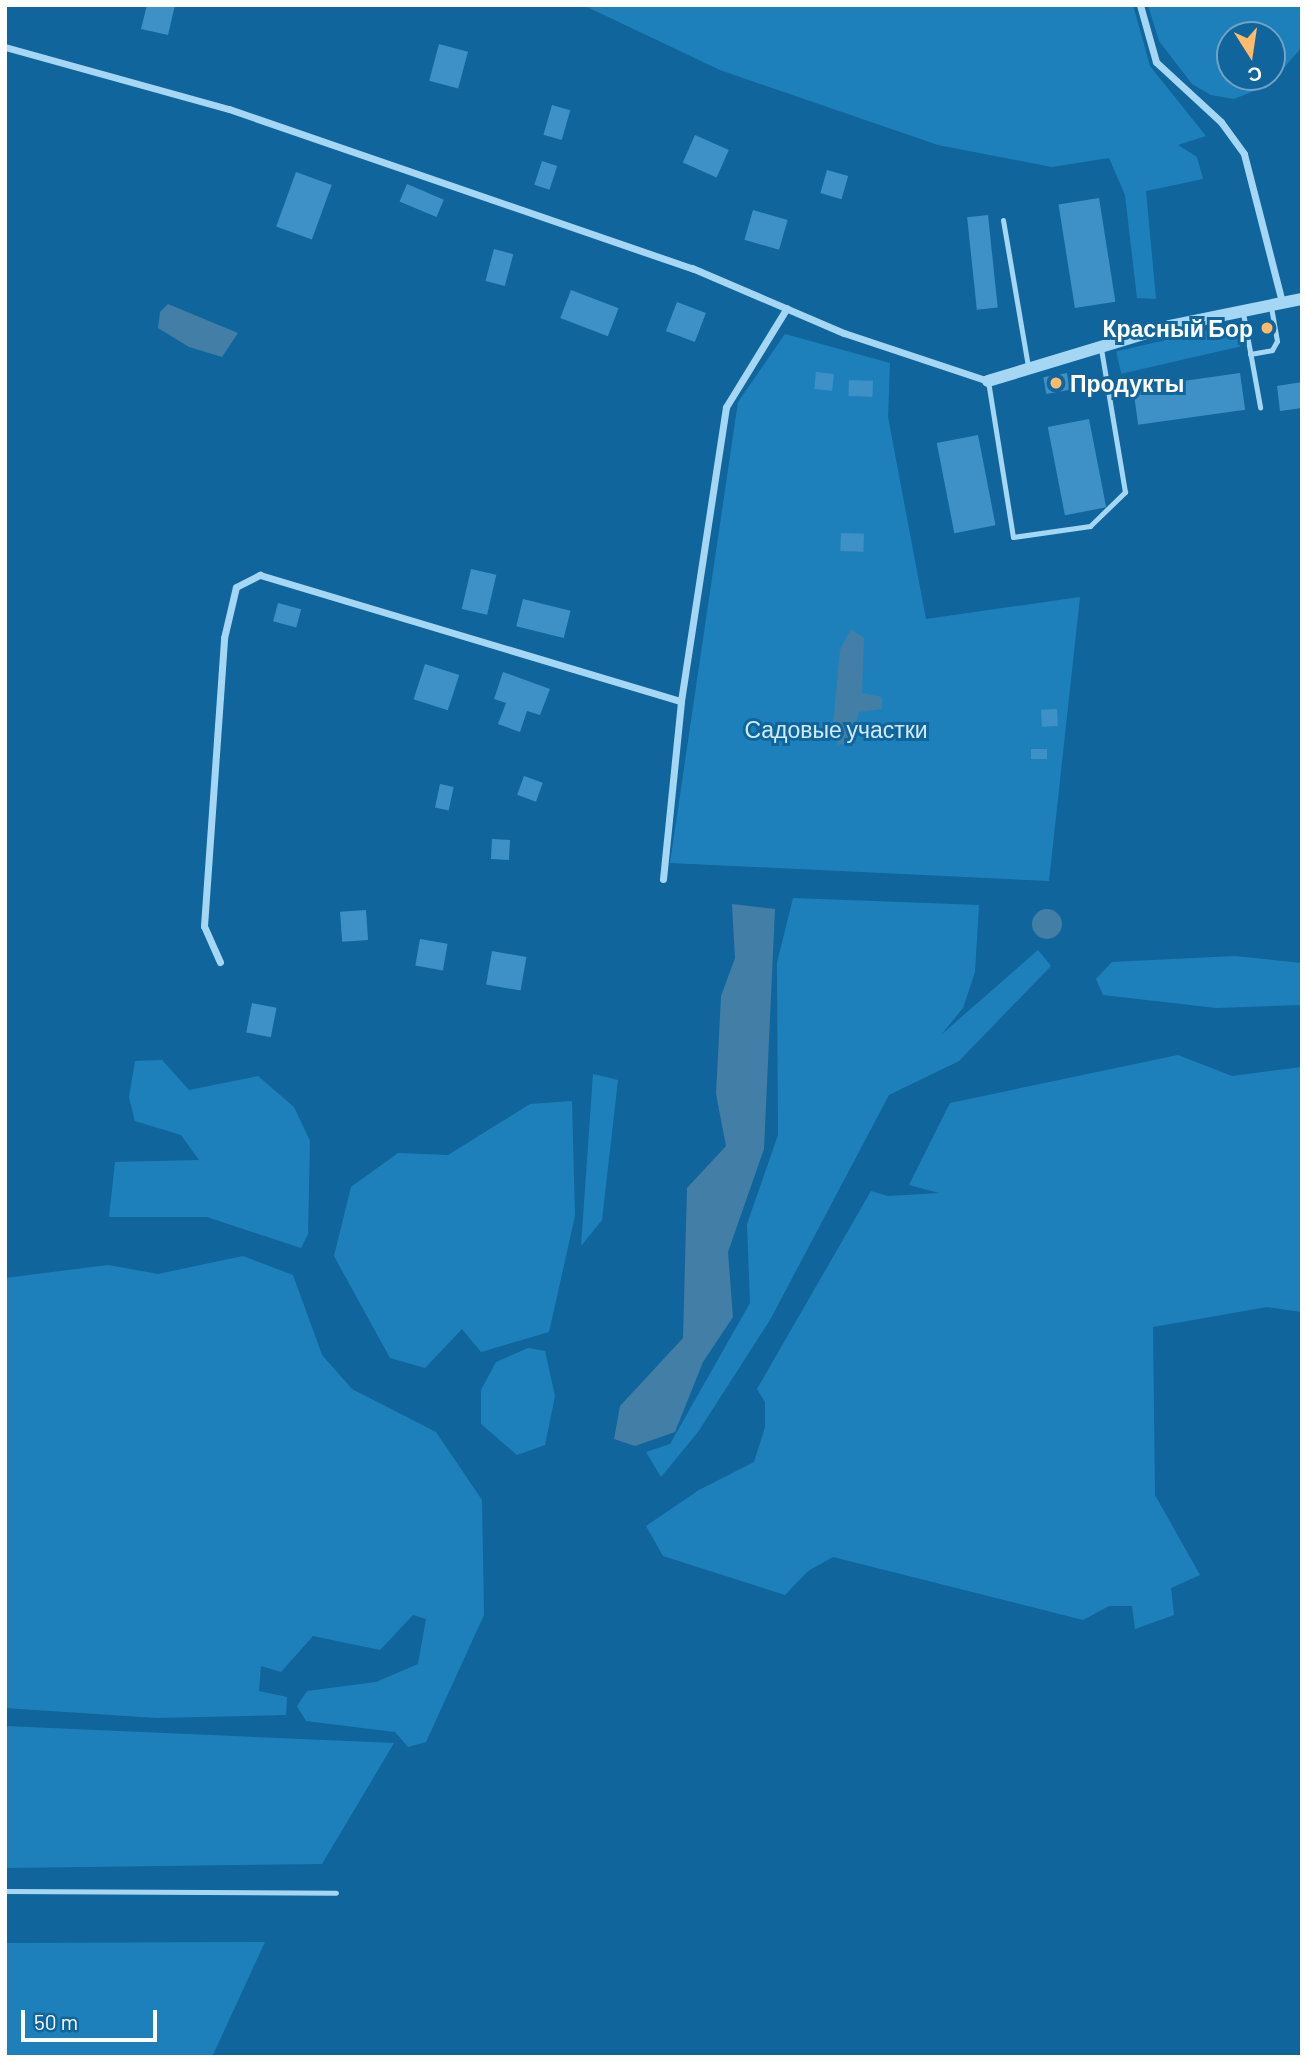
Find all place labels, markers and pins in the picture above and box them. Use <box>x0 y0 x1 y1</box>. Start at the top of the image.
place label: Красный Бор <box>1102 314 1253 342</box>
marker: Красный Бор <box>1259 320 1275 336</box>
place label: Продукты <box>1070 369 1184 397</box>
marker: Продукты <box>1048 375 1064 391</box>

